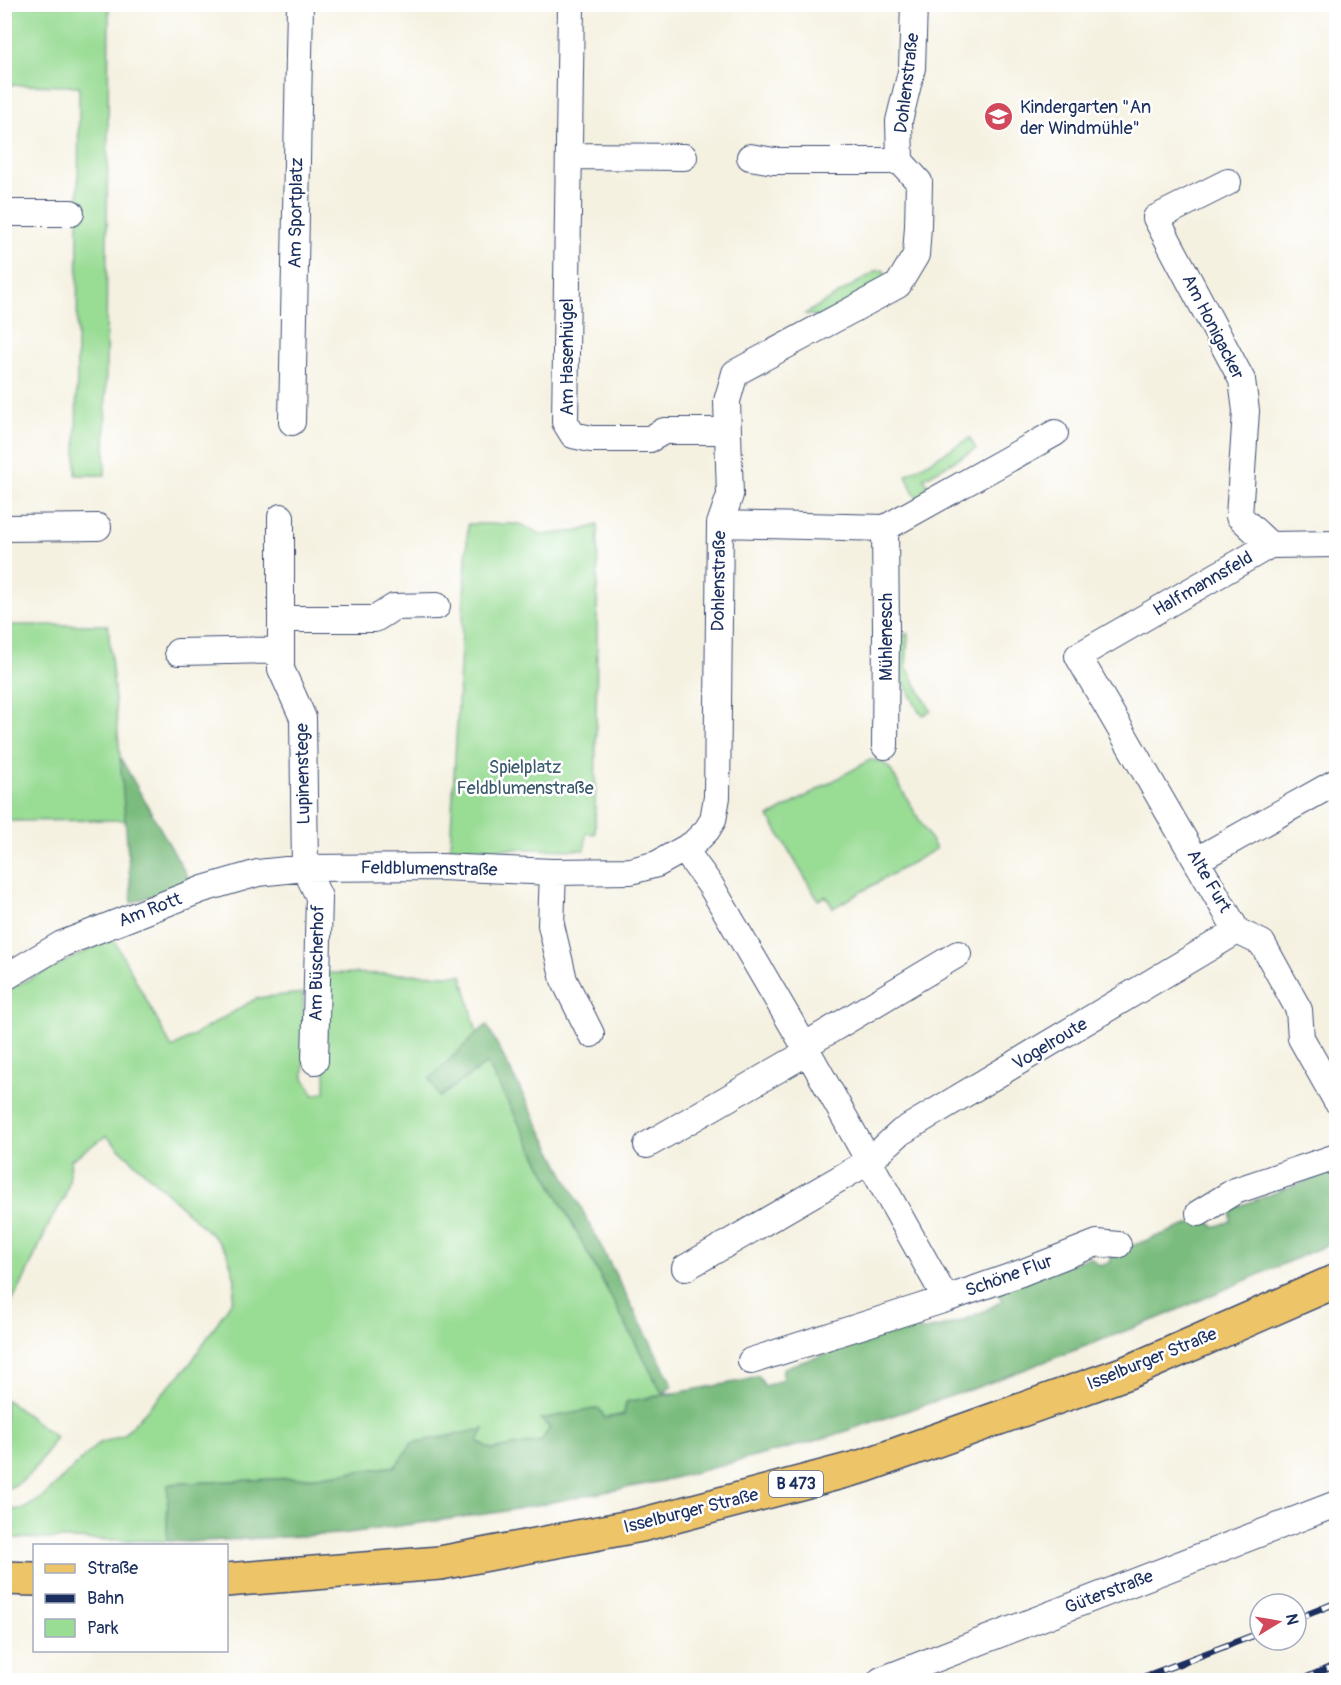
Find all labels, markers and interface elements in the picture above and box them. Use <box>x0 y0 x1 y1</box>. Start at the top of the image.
street label: Dohlenstraße <box>889 31 925 134</box>
place label: Kindergarten "An der Windmühle" <box>1020 96 1151 140</box>
school or university icon: Kindergarten "An der Windmühle" <box>983 101 1015 133</box>
street label: Am Sportplatz <box>284 157 308 269</box>
street label: Am Honigacker <box>1177 271 1250 384</box>
street label: Am Hasenhügel <box>556 298 579 416</box>
street label: Dohlenstraße <box>707 530 731 632</box>
street label: Halfmannsfeld <box>1149 546 1257 622</box>
street label: Mühlenesch <box>875 593 898 681</box>
street label: Lupinenstege <box>291 723 315 825</box>
park label: Spielplatz Feldblumenstraße <box>456 756 594 800</box>
street label: Alte Furt <box>1182 845 1237 918</box>
street label: Feldblumenstraße <box>360 856 498 882</box>
street label: Am Rott <box>115 887 186 933</box>
street label: Am Büscherhof <box>304 904 330 1022</box>
street label: Vogelroute <box>1008 1013 1092 1075</box>
street label: Schöne Flur <box>962 1249 1056 1302</box>
street label: Isselburger Straße <box>1084 1322 1220 1396</box>
road number: B 473 <box>769 1471 823 1497</box>
street label: Isselburger Straße <box>621 1483 761 1539</box>
legend <box>33 1544 228 1652</box>
text: Straße <box>87 1557 138 1580</box>
street label: Güterstraße <box>1062 1565 1156 1619</box>
text: Bahn <box>87 1587 124 1610</box>
north arrow <box>1248 1592 1308 1652</box>
text: N <box>1281 1612 1303 1627</box>
text: Park <box>87 1617 119 1640</box>

